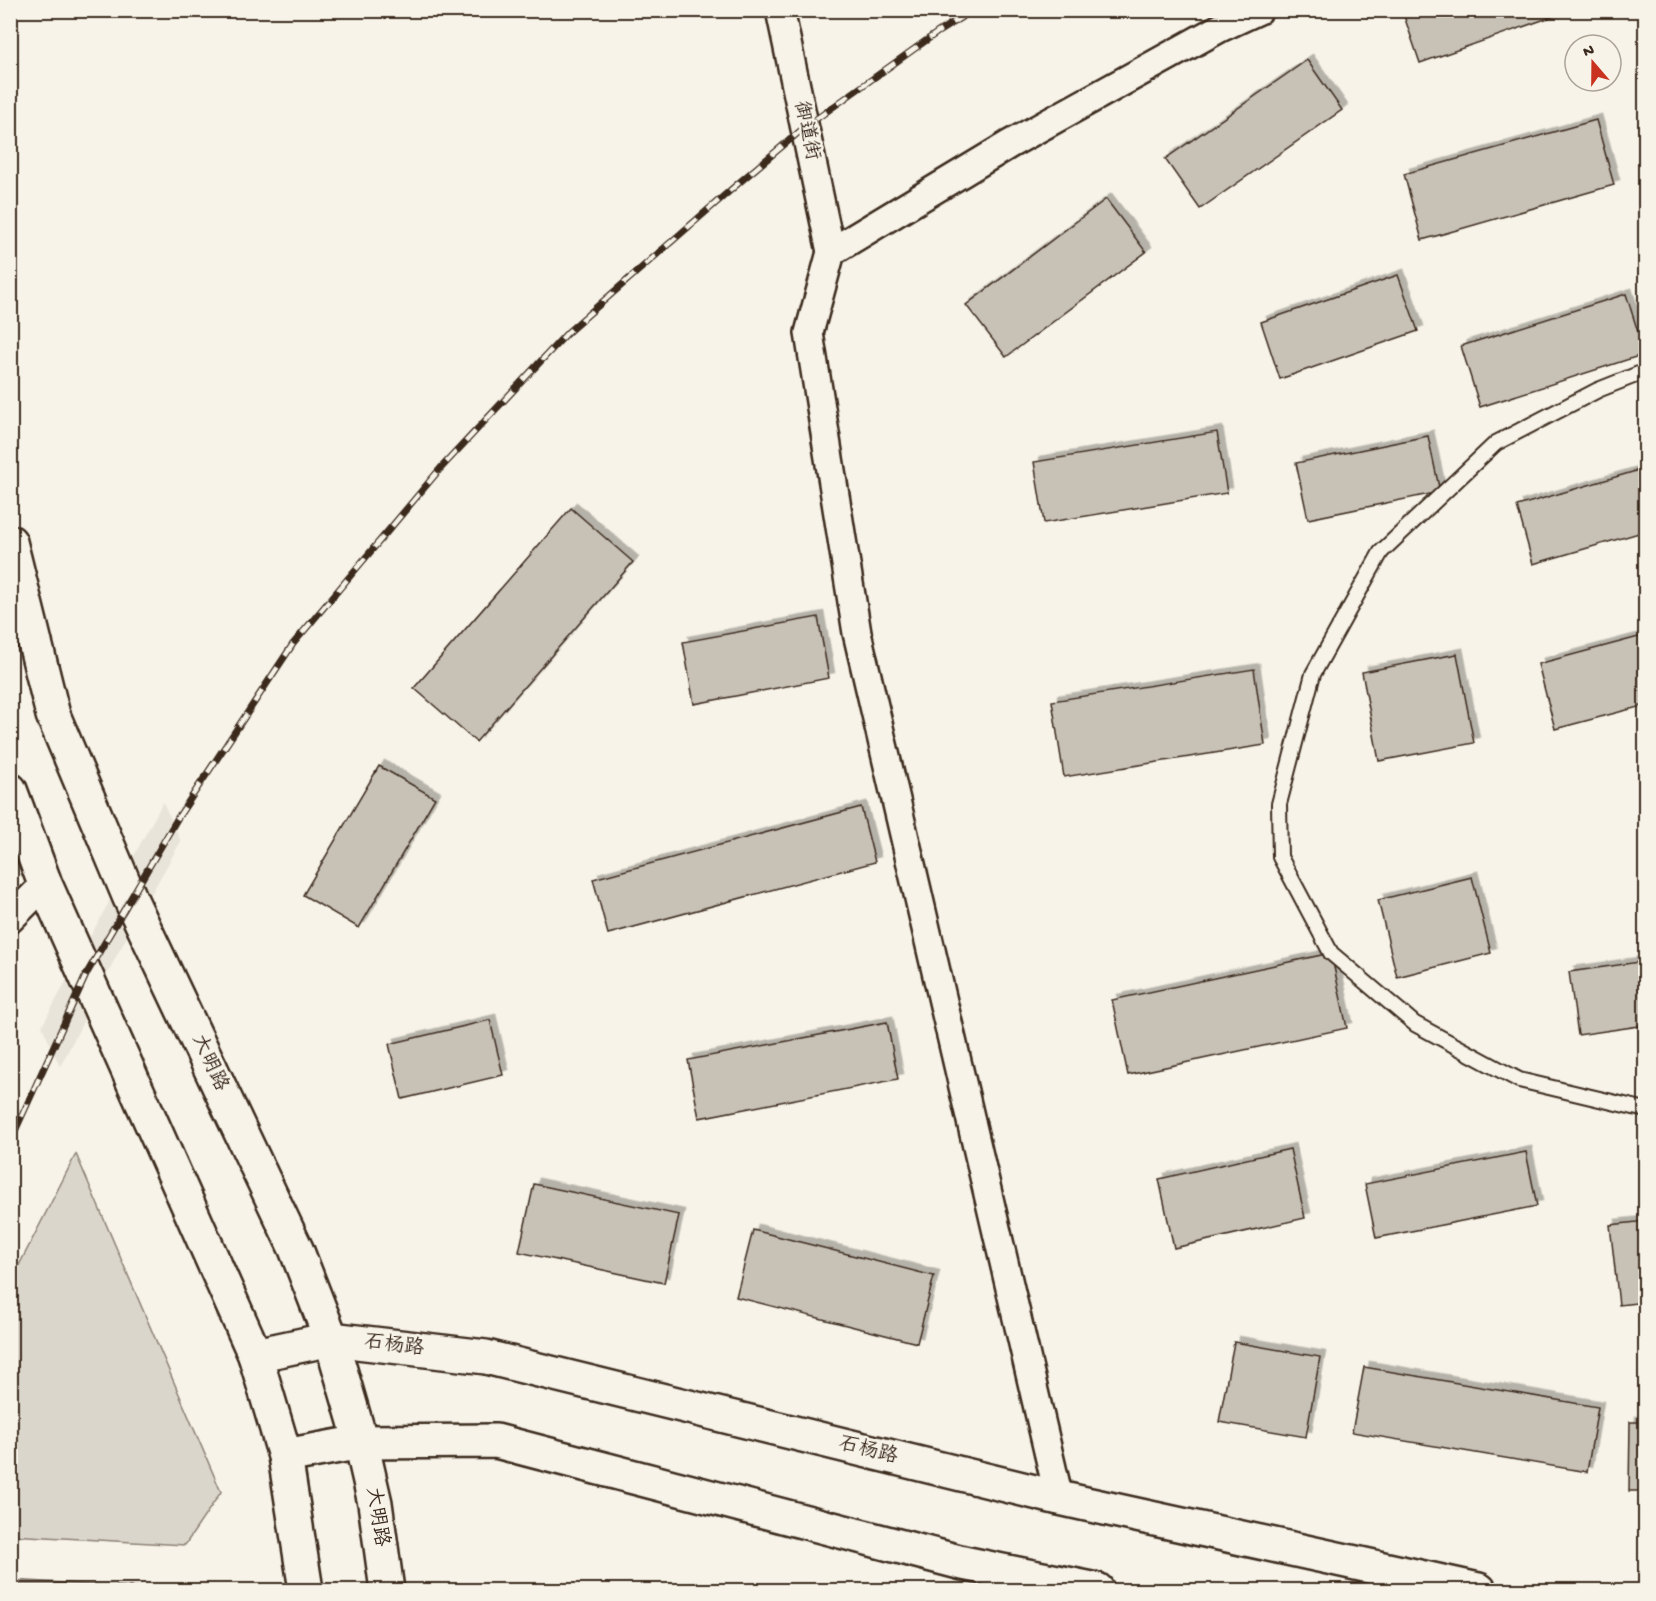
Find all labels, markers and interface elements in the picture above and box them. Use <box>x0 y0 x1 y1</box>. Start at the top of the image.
north arrow <box>1563 33 1623 93</box>
text: N <box>1581 41 1598 63</box>
street label: 御道街 <box>789 99 825 163</box>
street label: 大明路 <box>186 1030 234 1096</box>
street label: 石杨路 <box>363 1329 426 1361</box>
street label: 石杨路 <box>836 1431 901 1470</box>
street label: 大明路 <box>360 1485 394 1549</box>

